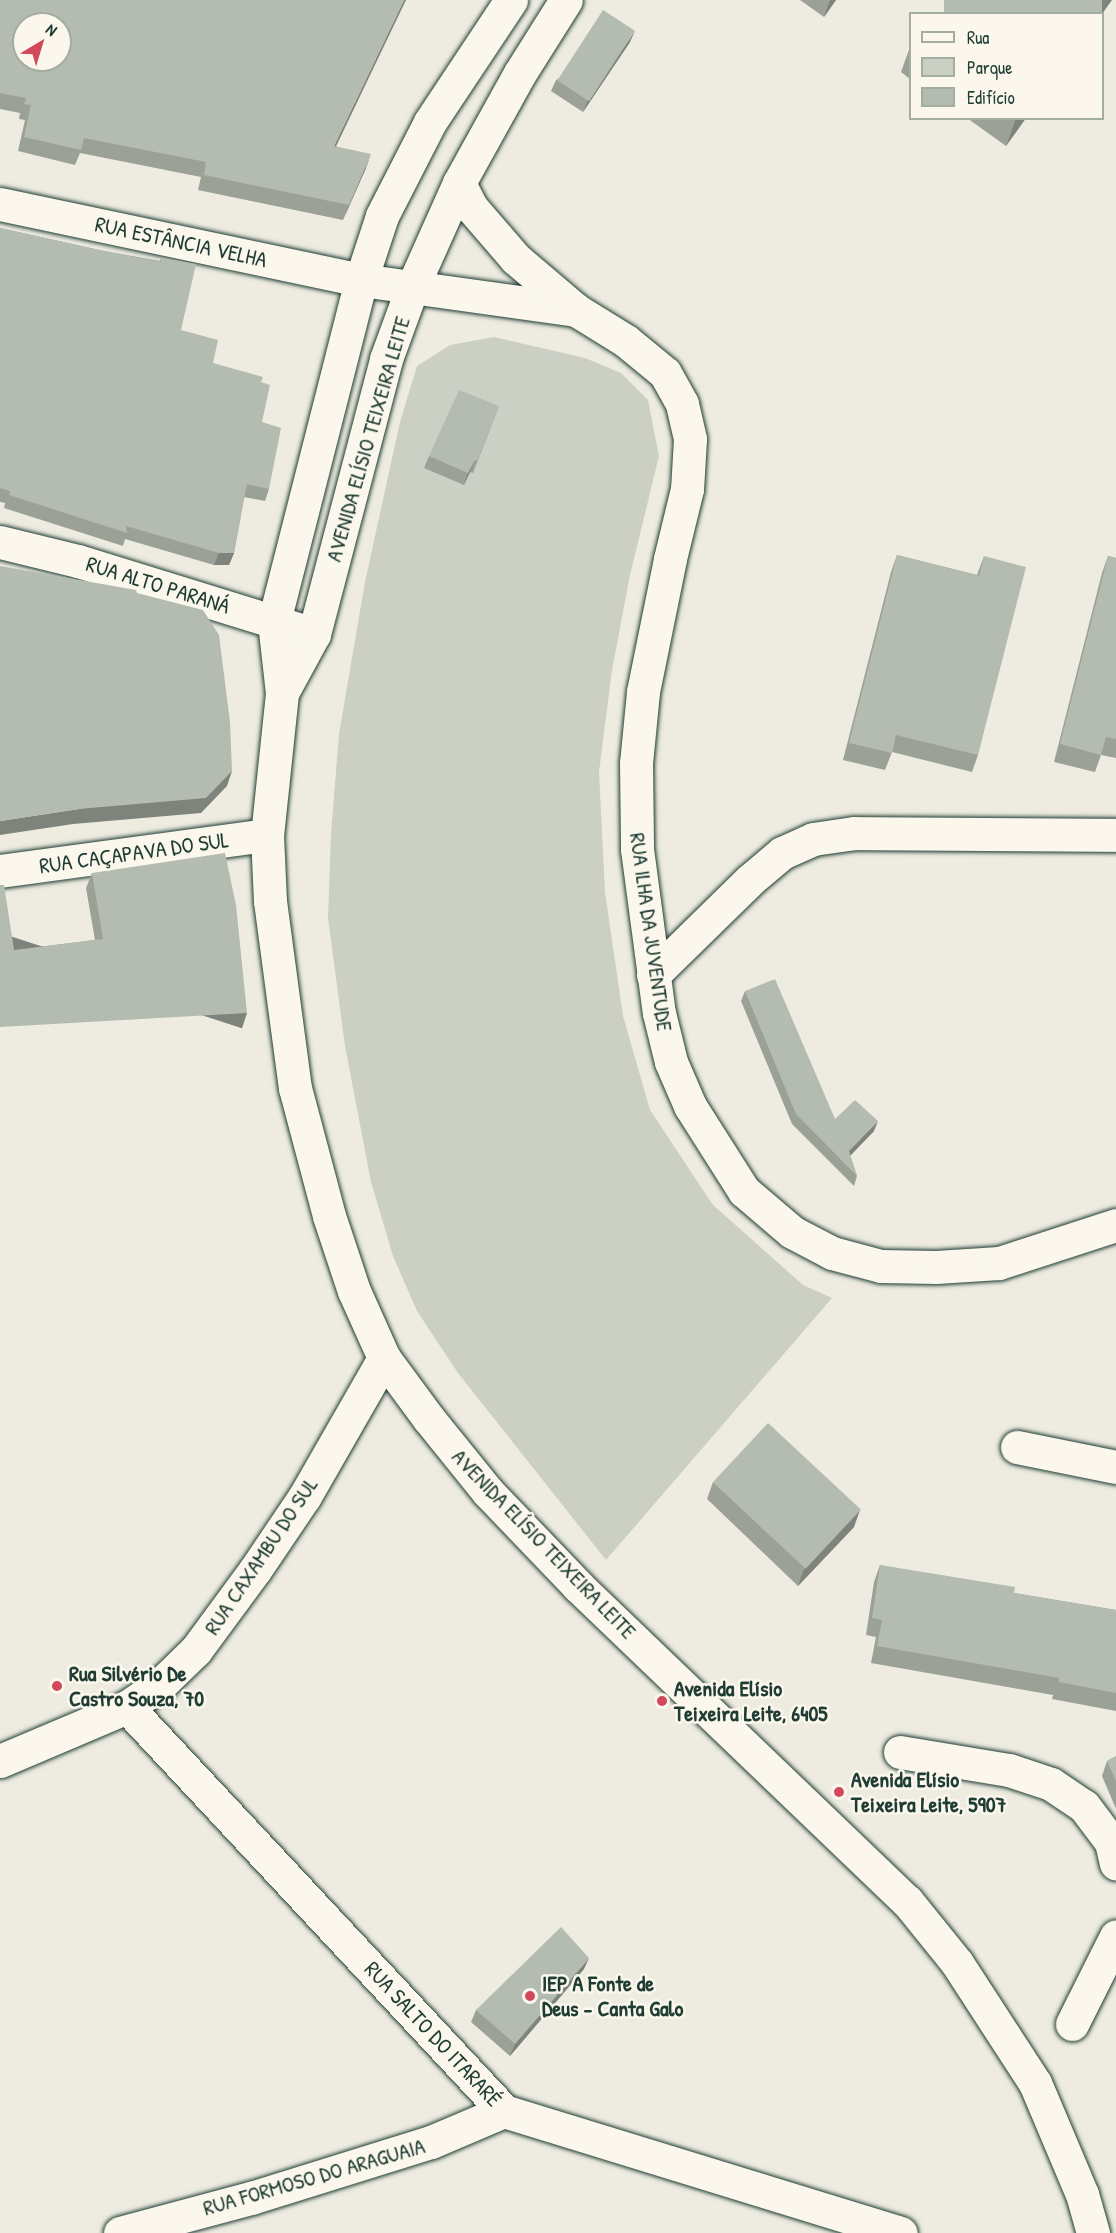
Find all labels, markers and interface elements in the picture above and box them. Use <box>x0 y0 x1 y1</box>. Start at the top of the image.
north arrow <box>12 12 72 72</box>
legend <box>909 12 1104 120</box>
text: N <box>42 18 62 41</box>
text: Rua <box>967 25 989 50</box>
text: Parque <box>967 55 1012 80</box>
text: Edifício <box>967 85 1015 110</box>
street label: RUA ESTÂNCIA VELHA <box>93 211 269 273</box>
street label: AVENIDA ELÍSIO TEIXEIRA LEITE <box>320 313 416 565</box>
street label: RUA ALTO PARANÁ <box>83 551 233 619</box>
street label: RUA CAÇAPAVA DO SUL <box>38 827 230 879</box>
street label: RUA ILHA DA JUVENTUDE <box>624 831 678 1033</box>
street label: AVENIDA ELÍSIO TEIXEIRA LEITE <box>446 1444 642 1644</box>
street label: RUA CAXAMBU DO SUL <box>199 1472 323 1640</box>
place label: Rua Silvério De Castro Souza, 70 <box>69 1660 204 1712</box>
place label: Avenida Elísio Teixeira Leite, 6405 <box>674 1675 828 1726</box>
marker: Rua Silvério De Castro Souza, 70 <box>50 1679 64 1693</box>
marker: Avenida Elísio Teixeira Leite, 6405 <box>655 1694 669 1708</box>
place label: Avenida Elísio Teixeira Leite, 5907 <box>851 1766 1006 1818</box>
marker: Avenida Elísio Teixeira Leite, 5907 <box>832 1785 846 1799</box>
street label: RUA SALTO DO ITARARÉ <box>359 1956 507 2112</box>
place label: IEP A Fonte de Deus - Canta Galo <box>542 1970 683 2022</box>
marker: IEP A Fonte de Deus - Canta Galo <box>523 1989 537 2003</box>
street label: RUA FORMOSO DO ARAGUAIA <box>200 2133 428 2221</box>

